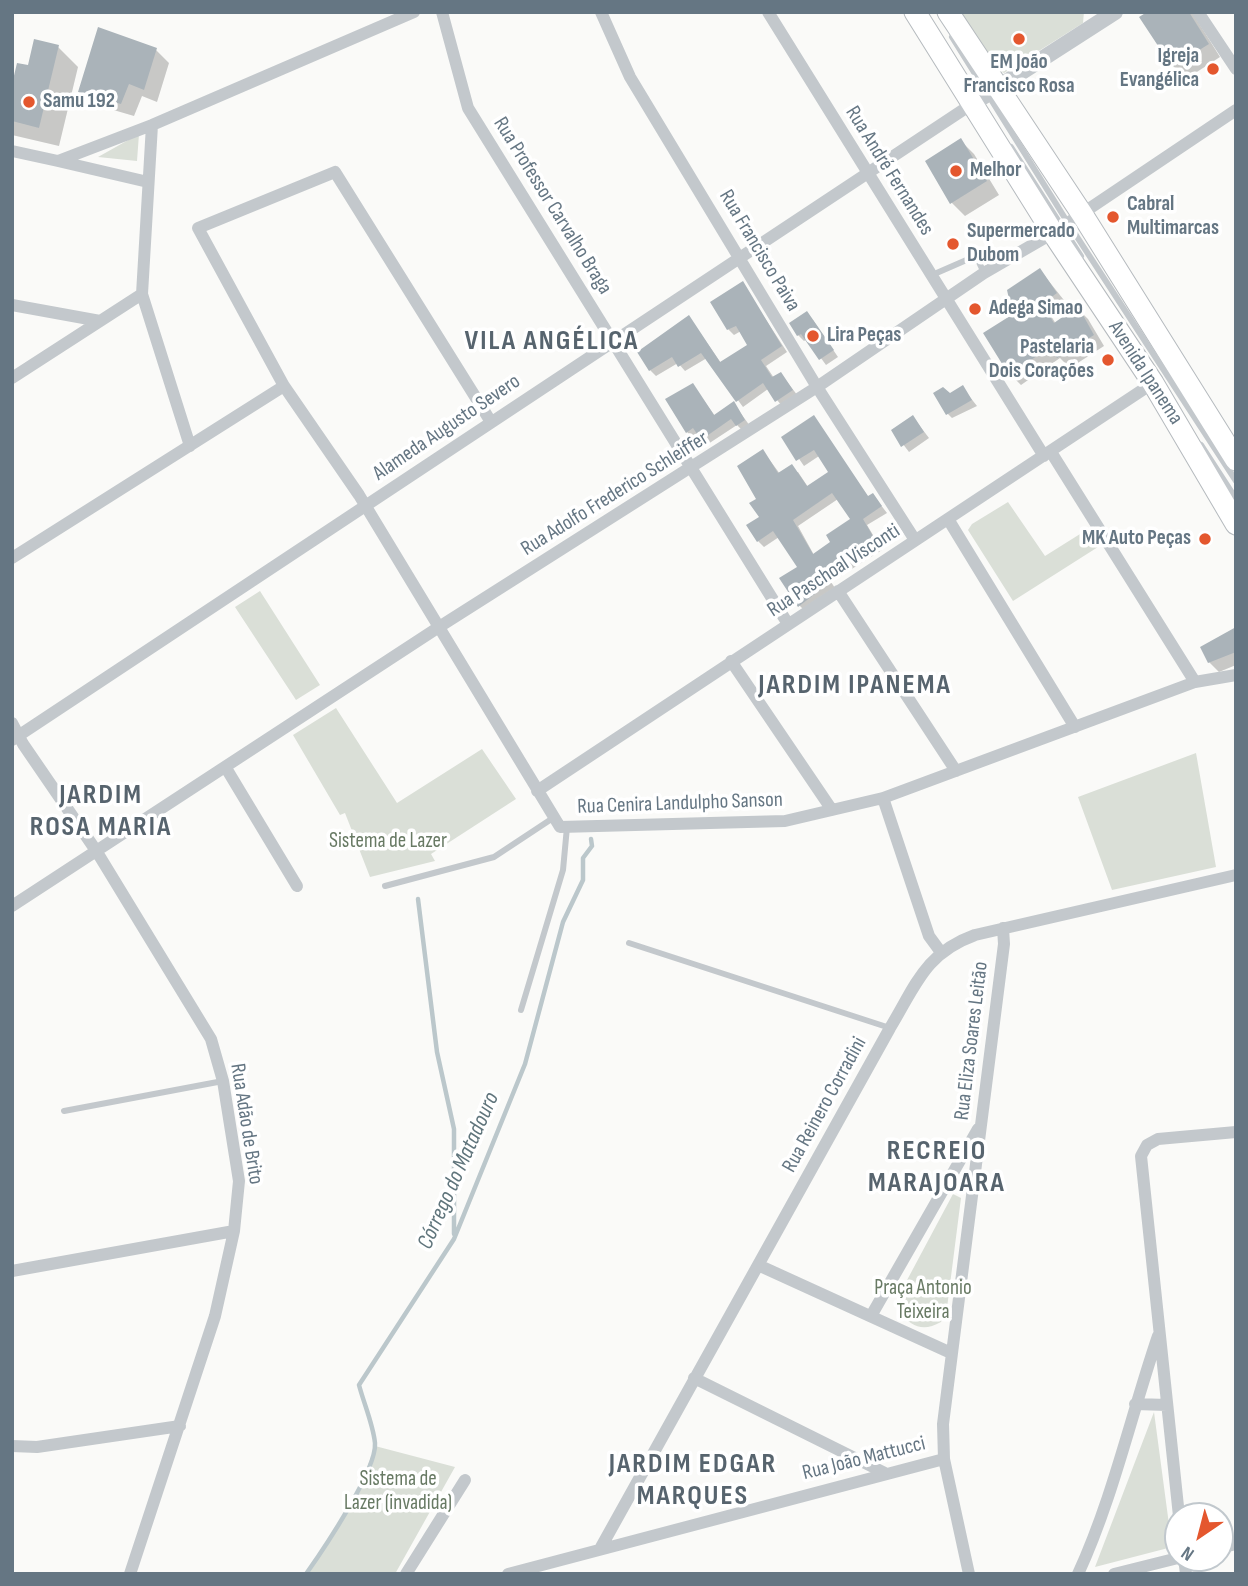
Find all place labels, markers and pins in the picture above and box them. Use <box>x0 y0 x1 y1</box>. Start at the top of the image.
marker: EM João Francisco Rosa <box>1011 31 1027 47</box>
place label: Igreja Evangélica <box>1120 44 1199 94</box>
place label: EM João Francisco Rosa <box>963 50 1075 100</box>
marker: Igreja Evangélica <box>1205 61 1221 77</box>
place label: Samu 192 <box>43 89 115 115</box>
marker: Samu 192 <box>21 94 37 110</box>
place label: Melhor <box>970 158 1021 184</box>
marker: Melhor <box>948 163 964 179</box>
place label: Cabral Multimarcas <box>1127 192 1219 242</box>
marker: Cabral Multimarcas <box>1105 209 1121 225</box>
place label: Supermercado Dubom <box>967 219 1075 269</box>
marker: Supermercado Dubom <box>945 236 961 252</box>
place label: Adega Simao <box>989 296 1083 322</box>
marker: Adega Simao <box>967 301 983 317</box>
place label: Lira Peças <box>827 323 901 349</box>
marker: Lira Peças <box>805 328 821 344</box>
place label: Pastelaria Dois Corações <box>989 335 1094 385</box>
marker: Pastelaria Dois Corações <box>1100 352 1116 368</box>
place label: MK Auto Peças <box>1082 526 1191 552</box>
marker: MK Auto Peças <box>1197 531 1213 547</box>

